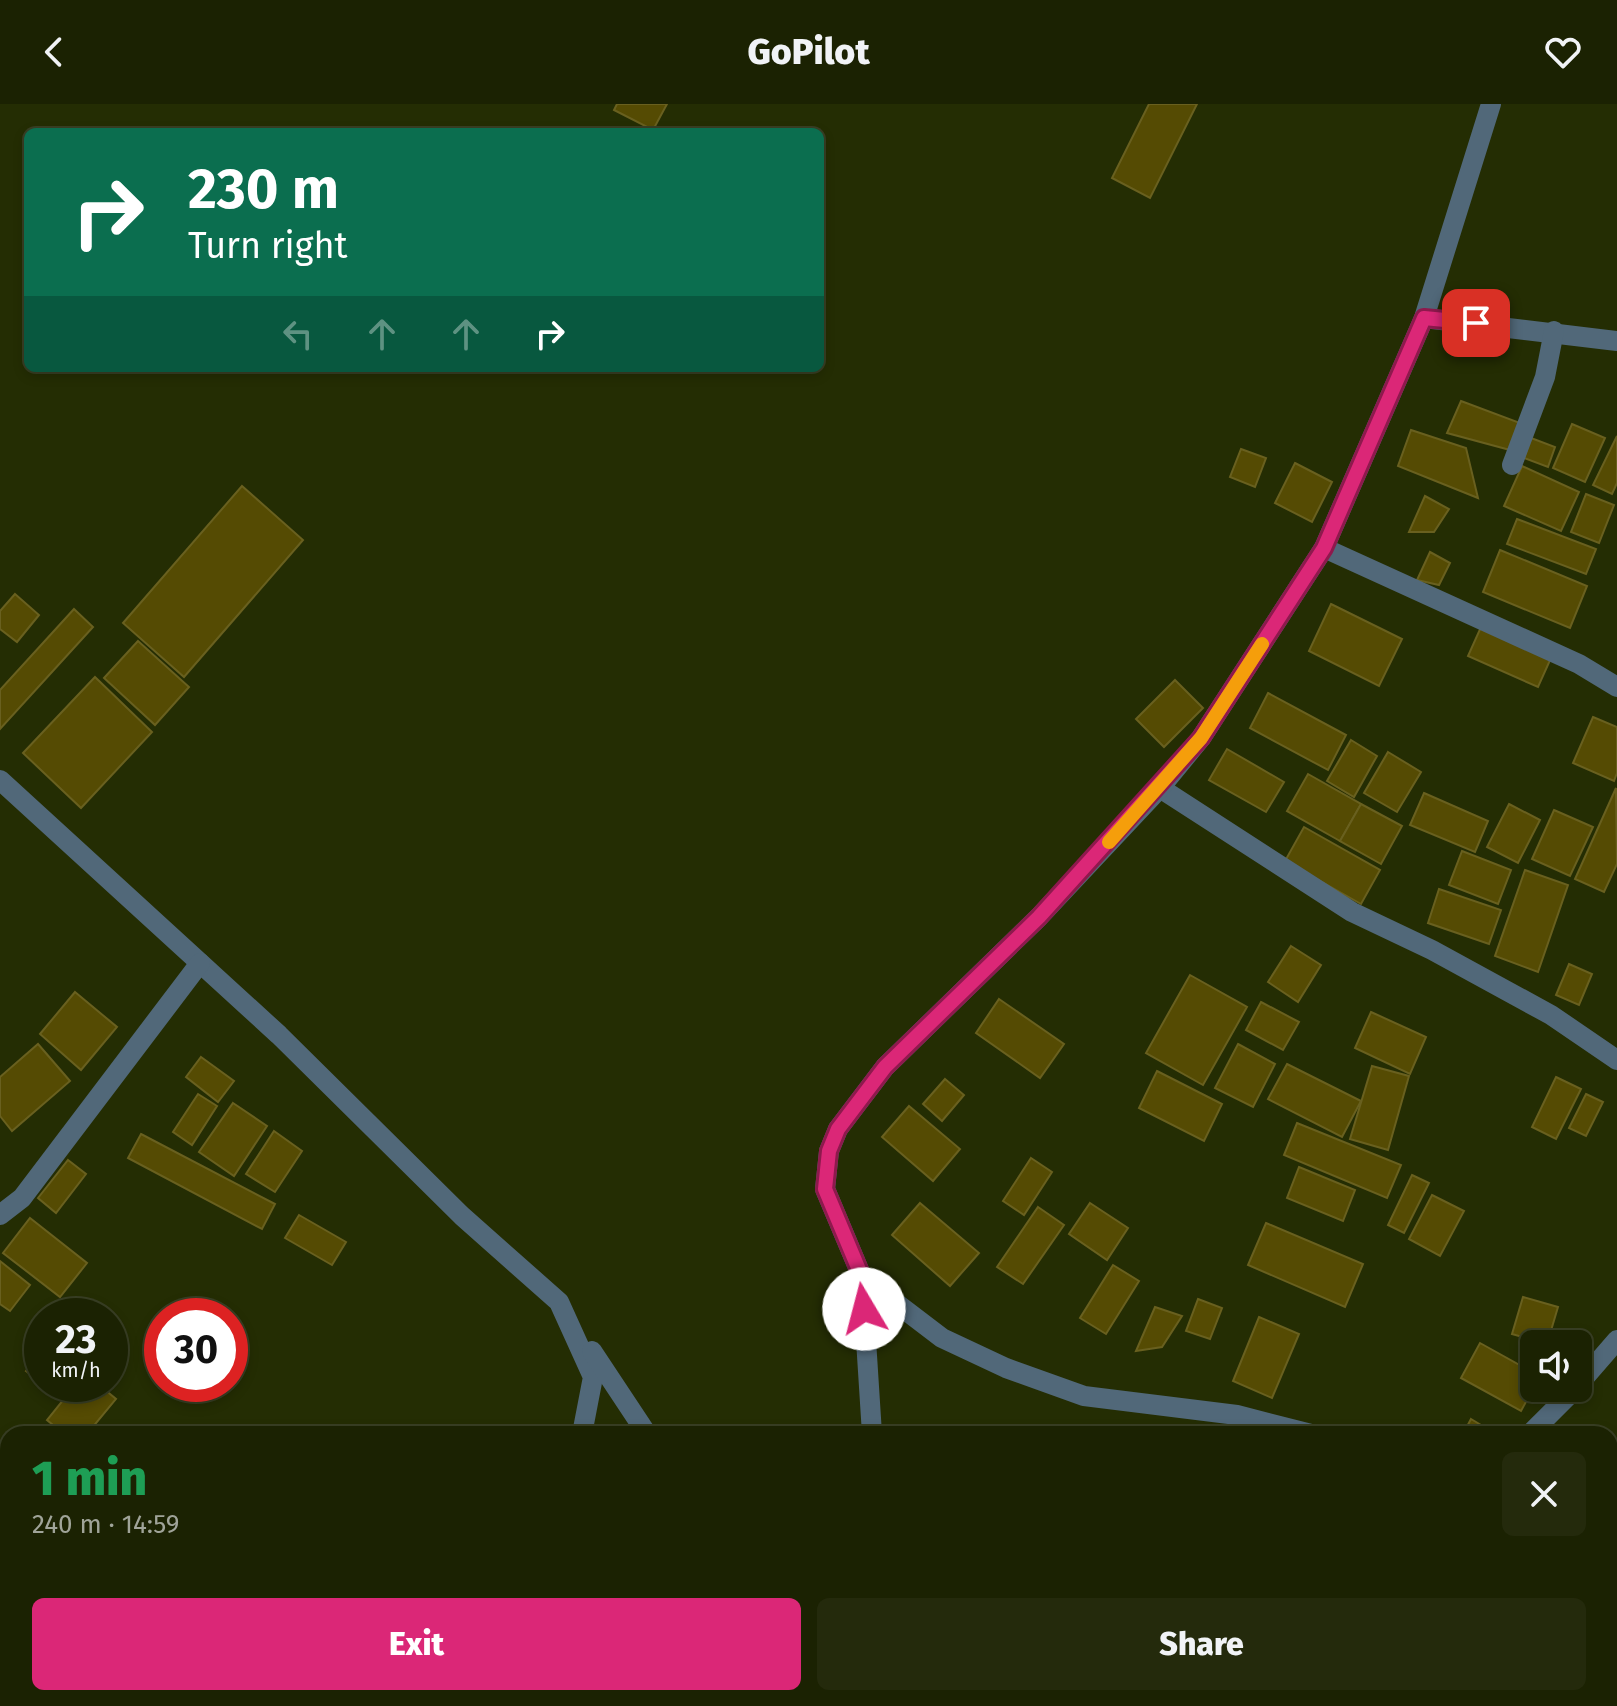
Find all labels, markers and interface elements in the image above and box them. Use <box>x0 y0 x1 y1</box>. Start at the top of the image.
icon: back <box>32 30 76 74</box>
text: GoPilot <box>747 30 870 74</box>
icon: heart <box>1541 30 1585 74</box>
text: 230 m <box>188 156 339 223</box>
icon: right <box>56 160 160 264</box>
text: Turn right <box>188 224 348 268</box>
pin <box>1442 289 1510 357</box>
icon: arrive <box>1454 301 1498 345</box>
icon: left <box>276 312 320 356</box>
icon: ahead <box>360 312 404 356</box>
icon: ahead <box>444 312 488 356</box>
icon: right <box>528 312 572 356</box>
position arrow <box>822 1267 906 1351</box>
speed limit sign: 30 <box>144 1298 248 1402</box>
text: 23 <box>55 1316 97 1364</box>
map controls <box>1520 1330 1592 1402</box>
button: sound <box>1520 1330 1592 1402</box>
text: km/h <box>51 1358 101 1382</box>
text: 1 min <box>32 1450 147 1508</box>
button: close <box>1502 1452 1586 1536</box>
text: 240 m · 14:59 <box>32 1509 179 1540</box>
button: Exit <box>32 1598 801 1690</box>
button: Share <box>817 1598 1586 1690</box>

